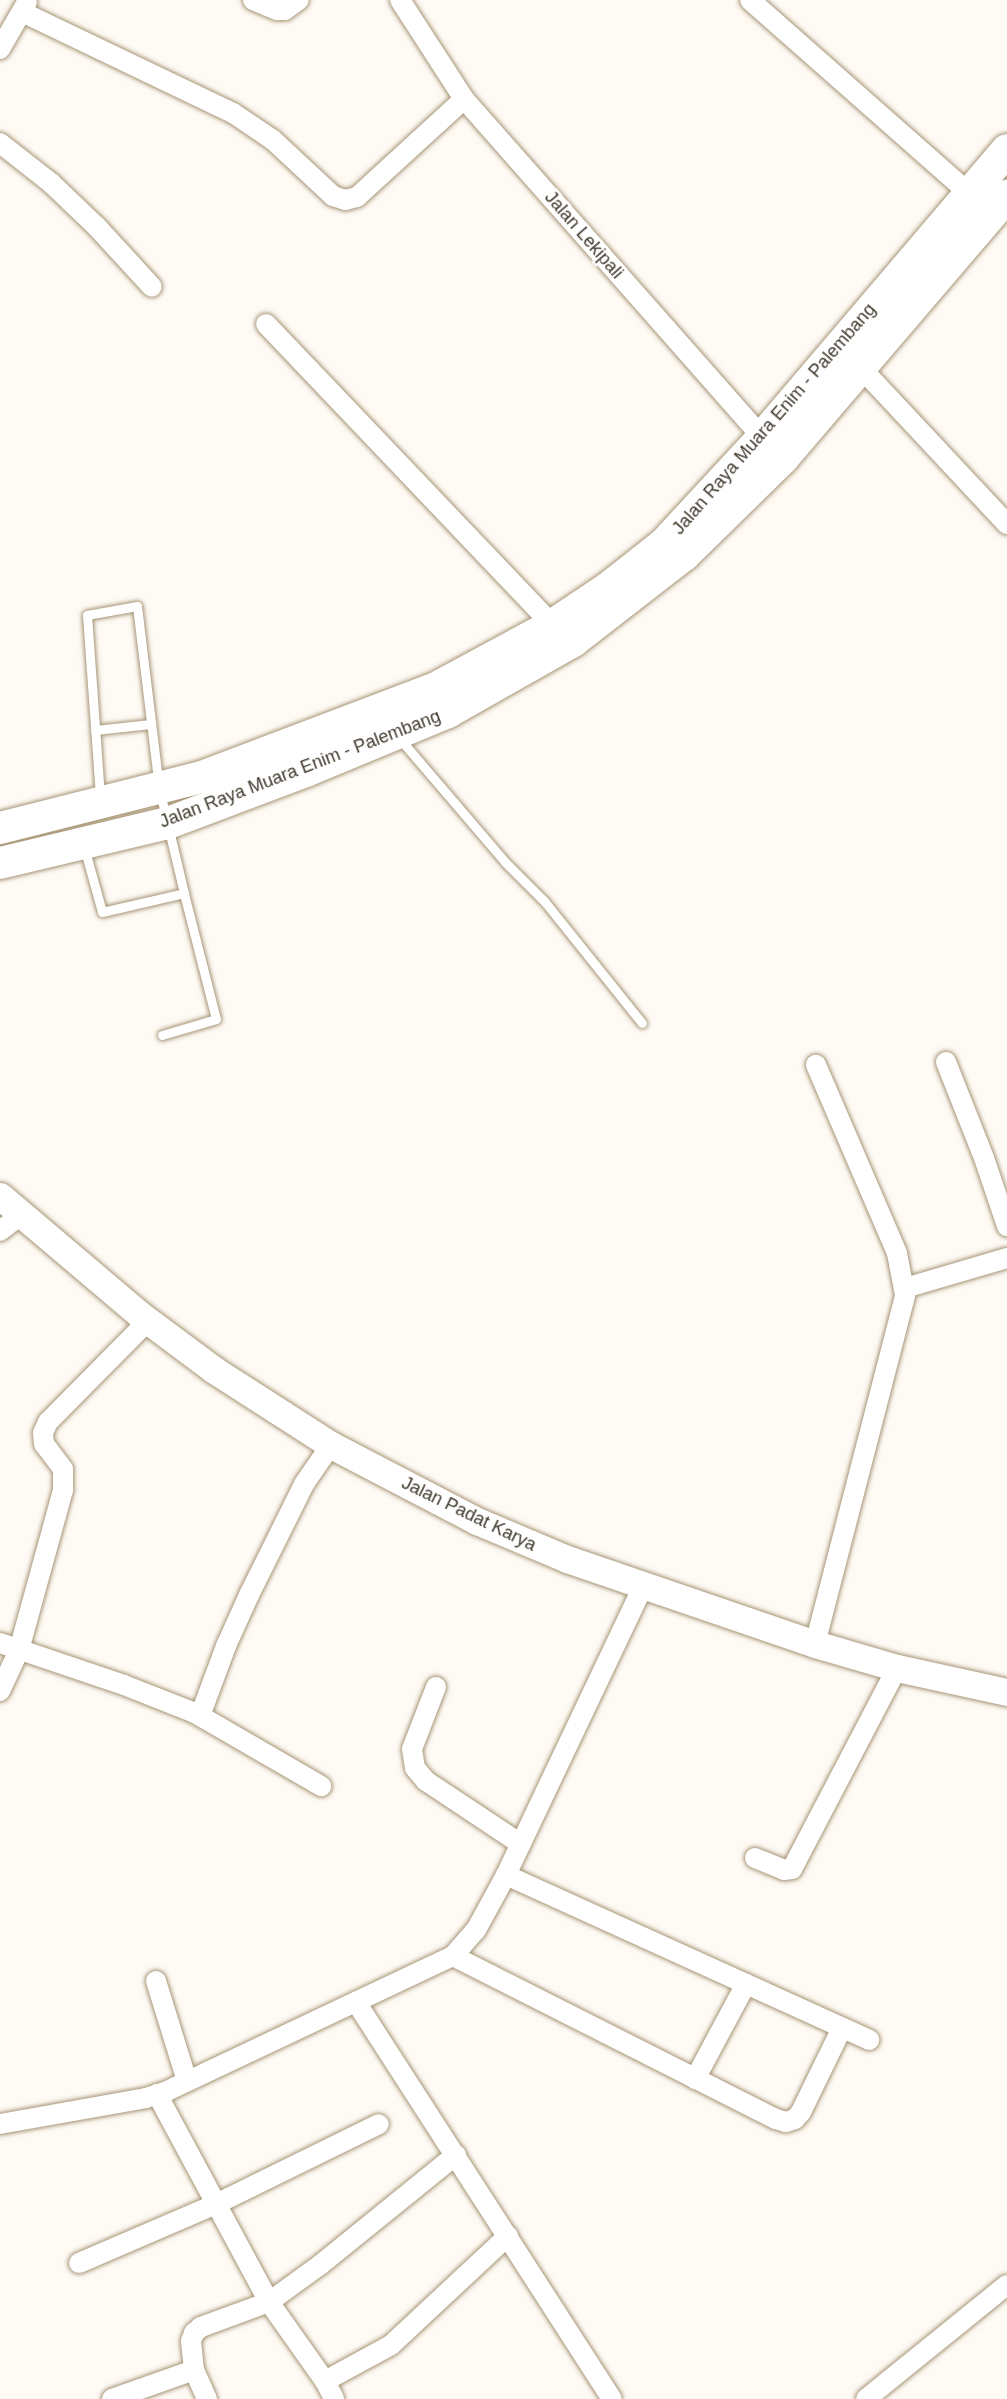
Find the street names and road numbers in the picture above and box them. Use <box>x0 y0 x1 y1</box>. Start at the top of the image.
street label: Jalan Lekipali <box>540 187 628 283</box>
street label: Jalan Raya Muara Enim - Palembang <box>668 299 880 539</box>
street label: Jalan Raya Muara Enim - Palembang <box>156 705 444 833</box>
street label: Jalan Padat Karya <box>398 1472 540 1556</box>

